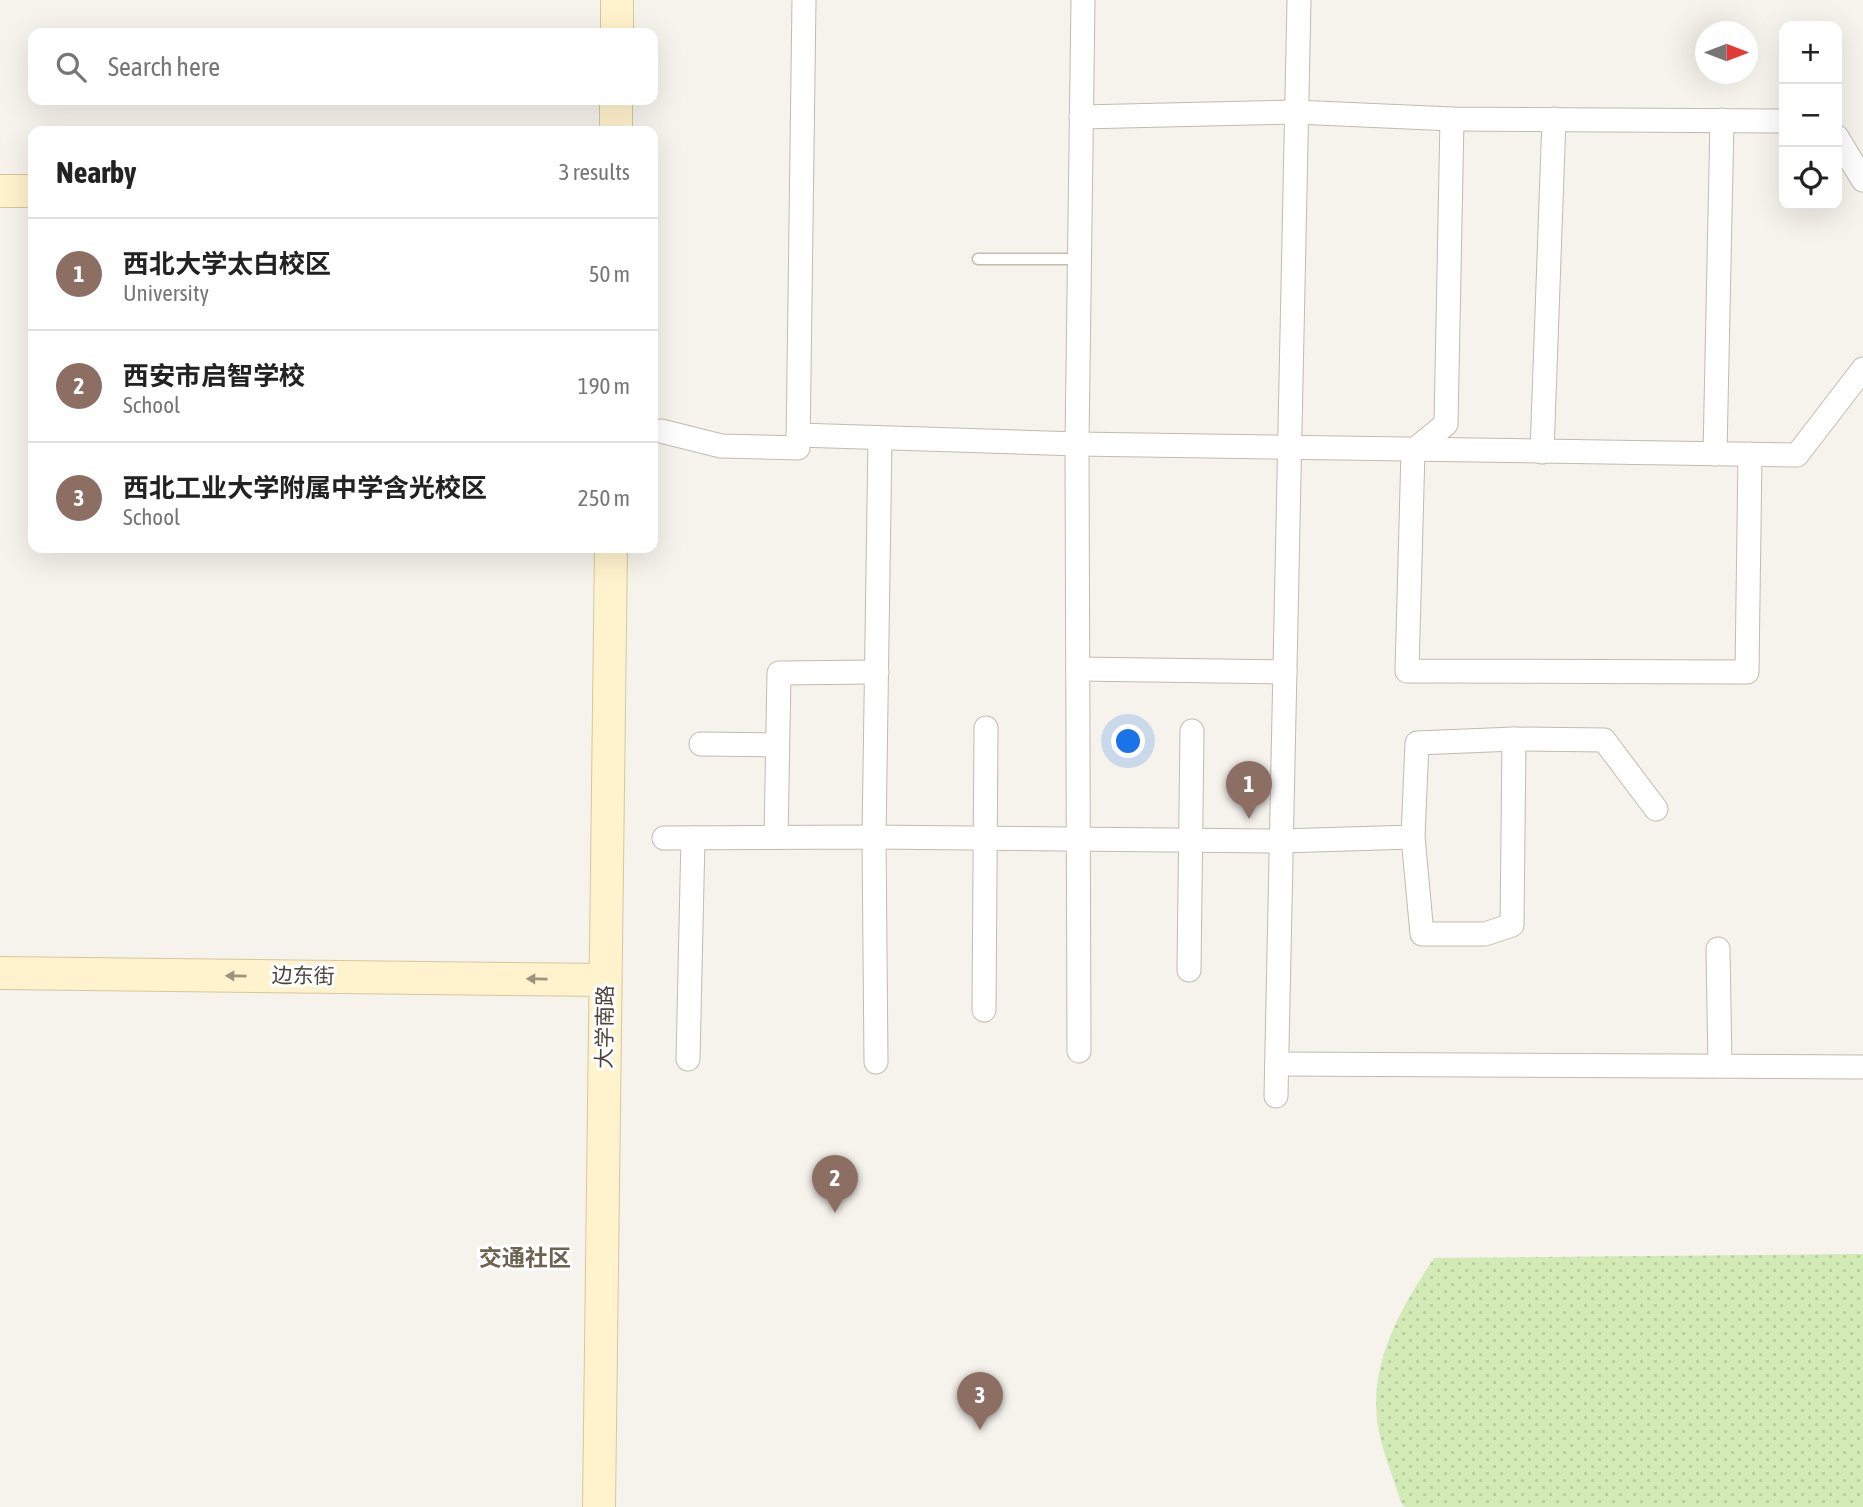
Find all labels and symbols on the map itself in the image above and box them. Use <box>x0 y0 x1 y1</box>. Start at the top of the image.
north arrow <box>1695 21 1758 84</box>
your location <box>1111 724 1145 758</box>
pin: 1 <box>1226 761 1272 819</box>
street label: 边东街 <box>271 962 335 988</box>
one-way arrow <box>225 970 247 982</box>
one-way arrow <box>526 973 548 985</box>
street label: 大学南路 <box>591 985 617 1069</box>
pin: 2 <box>812 1155 858 1213</box>
district label: 交通社区 <box>479 1245 571 1271</box>
pin: 3 <box>957 1372 1003 1430</box>

